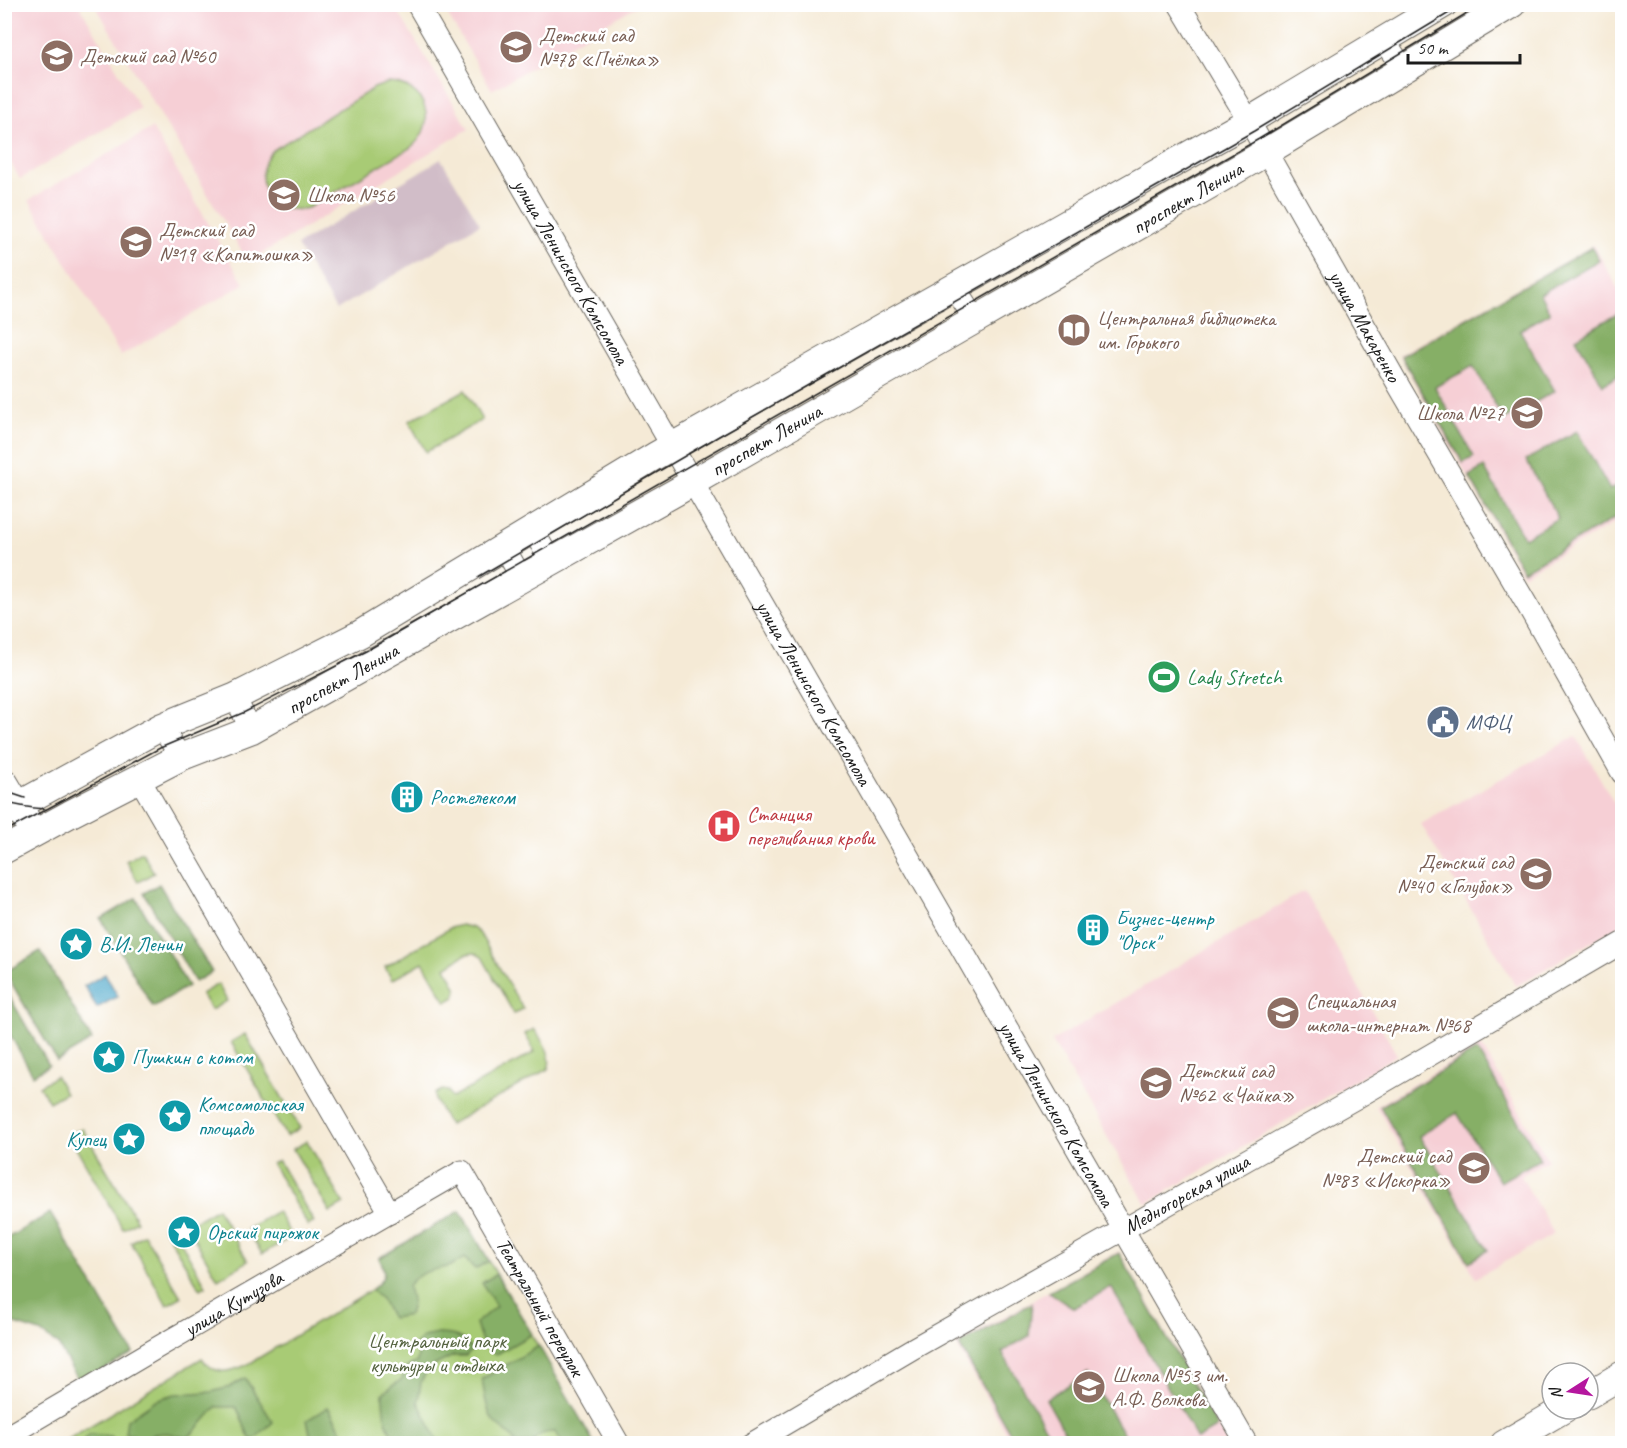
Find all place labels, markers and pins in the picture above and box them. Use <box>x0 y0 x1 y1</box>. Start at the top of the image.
place label: Детский сад №78 «Пчёлка» <box>539 22 660 72</box>
school or university icon: Детский сад №78 «Пчёлка» <box>498 29 534 65</box>
school or university icon: Детский сад №60 <box>39 38 75 74</box>
place label: Детский сад №60 <box>80 43 217 69</box>
school or university icon: Школа №56 <box>266 177 302 213</box>
place label: Школа №56 <box>307 182 395 208</box>
place label: Детский сад №19 «Капитошка» <box>159 217 314 267</box>
school or university icon: Детский сад №19 «Капитошка» <box>118 224 154 260</box>
place label: Центральная библиотека им. Горького <box>1097 305 1278 355</box>
library icon: Центральная библиотека им. Горького <box>1056 312 1092 348</box>
school or university icon: Школа №27 <box>1509 395 1545 431</box>
place label: Школа №27 <box>1416 400 1506 426</box>
sports icon: Lady Stretch <box>1146 659 1182 695</box>
place label: Lady Stretch <box>1187 664 1283 690</box>
public building icon: МФЦ <box>1425 704 1461 740</box>
place label: МФЦ <box>1466 709 1513 735</box>
building icon: Ростелеком <box>389 779 425 815</box>
place label: Ростелеком <box>430 784 517 810</box>
place label: Станция переливания крови <box>747 801 877 851</box>
hospital icon: Станция переливания крови <box>706 808 742 844</box>
place label: Детский сад №40 «Голубок» <box>1397 849 1515 899</box>
school or university icon: Детский сад №40 «Голубок» <box>1518 856 1554 892</box>
place label: Бизнес-центр "Орск" <box>1116 905 1215 955</box>
building icon: Бизнес-центр "Орск" <box>1075 912 1111 948</box>
place icon: В.И. Ленин <box>58 926 94 962</box>
place label: В.И. Ленин <box>99 931 183 957</box>
place label: Специальная школа-интернат №68 <box>1306 988 1473 1038</box>
school or university icon: Специальная школа-интернат №68 <box>1265 995 1301 1031</box>
place icon: Пушкин с котом <box>91 1039 127 1075</box>
place label: Пушкин с котом <box>132 1044 254 1070</box>
place label: Детский сад №62 «Чайка» <box>1179 1058 1295 1108</box>
school or university icon: Детский сад №62 «Чайка» <box>1138 1065 1174 1101</box>
place label: Комсомольская площадь <box>198 1091 304 1141</box>
place icon: Комсомольская площадь <box>157 1098 193 1134</box>
place icon: Купец <box>111 1121 147 1157</box>
place label: Купец <box>66 1126 107 1152</box>
place label: Детский сад №83 «Искорка» <box>1321 1143 1453 1193</box>
school or university icon: Детский сад №83 «Искорка» <box>1456 1150 1492 1186</box>
place icon: Орский пирожок <box>166 1214 202 1250</box>
place label: Орский пирожок <box>207 1219 320 1245</box>
place label: Школа №53 им. А.Ф. Волкова <box>1112 1362 1228 1412</box>
school or university icon: Школа №53 им. А.Ф. Волкова <box>1071 1369 1107 1405</box>

